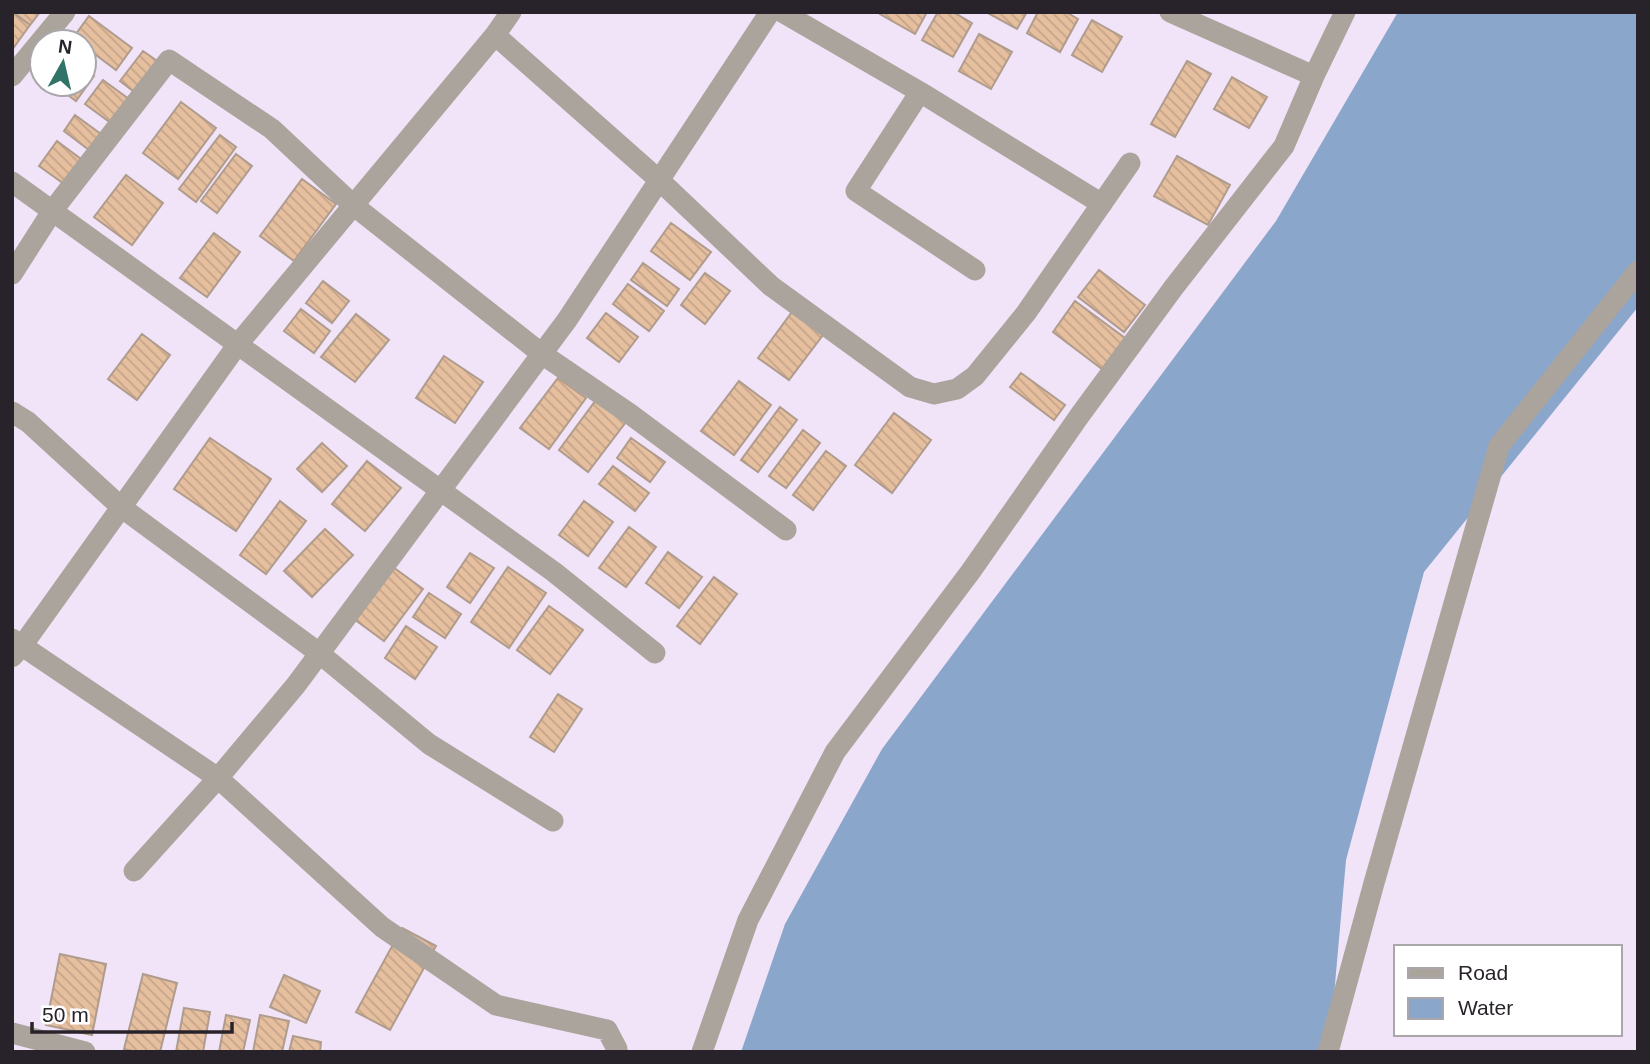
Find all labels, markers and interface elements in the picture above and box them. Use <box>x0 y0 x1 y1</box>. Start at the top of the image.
north arrow <box>28 28 98 98</box>
text: N <box>57 35 74 58</box>
legend <box>1394 945 1622 1036</box>
text: Road <box>1458 961 1508 984</box>
scale bar <box>32 990 231 1034</box>
text: Water <box>1458 996 1513 1019</box>
text: 50 m <box>42 1003 89 1026</box>

